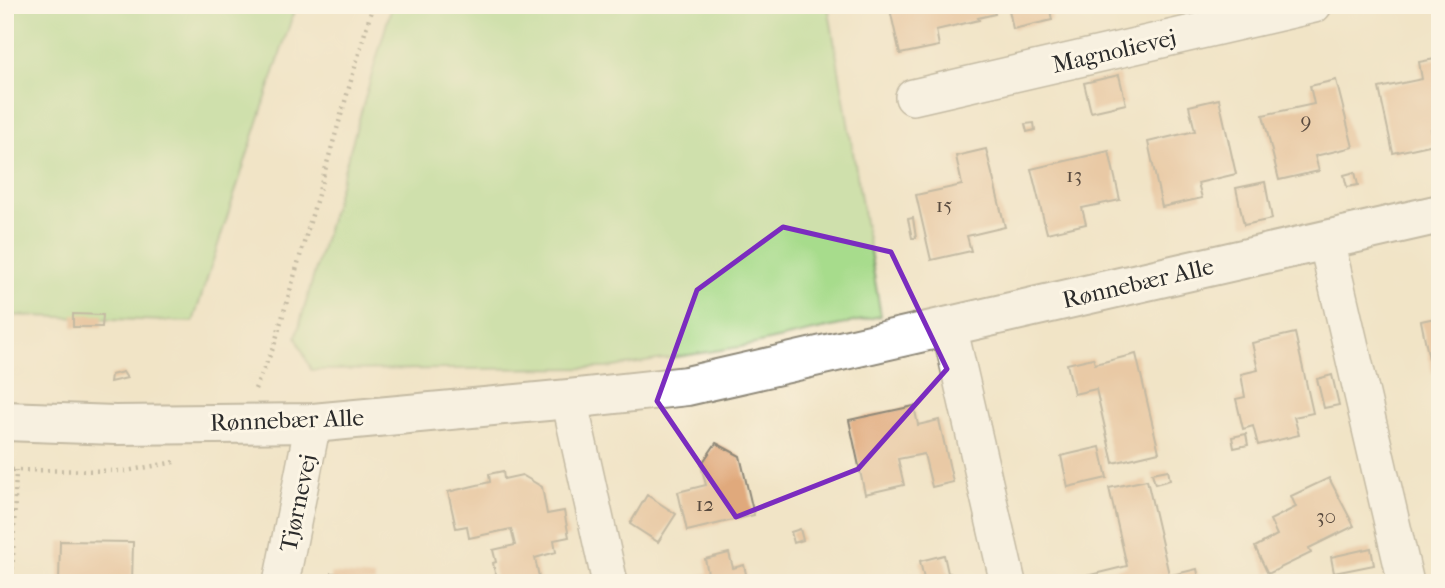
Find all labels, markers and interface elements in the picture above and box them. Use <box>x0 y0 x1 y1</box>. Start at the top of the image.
street label: Magnolievej <box>1049 23 1179 79</box>
house number: 9 <box>1300 109 1312 133</box>
house number: 13 <box>1066 163 1082 187</box>
house number: 15 <box>936 193 952 217</box>
street label: Rønnebær Alle <box>1060 252 1216 314</box>
street label: Rønnebær Alle <box>209 403 365 437</box>
street label: Tjørnevej <box>274 451 322 555</box>
house number: 12 <box>696 492 714 516</box>
house number: 30 <box>1316 504 1336 528</box>

